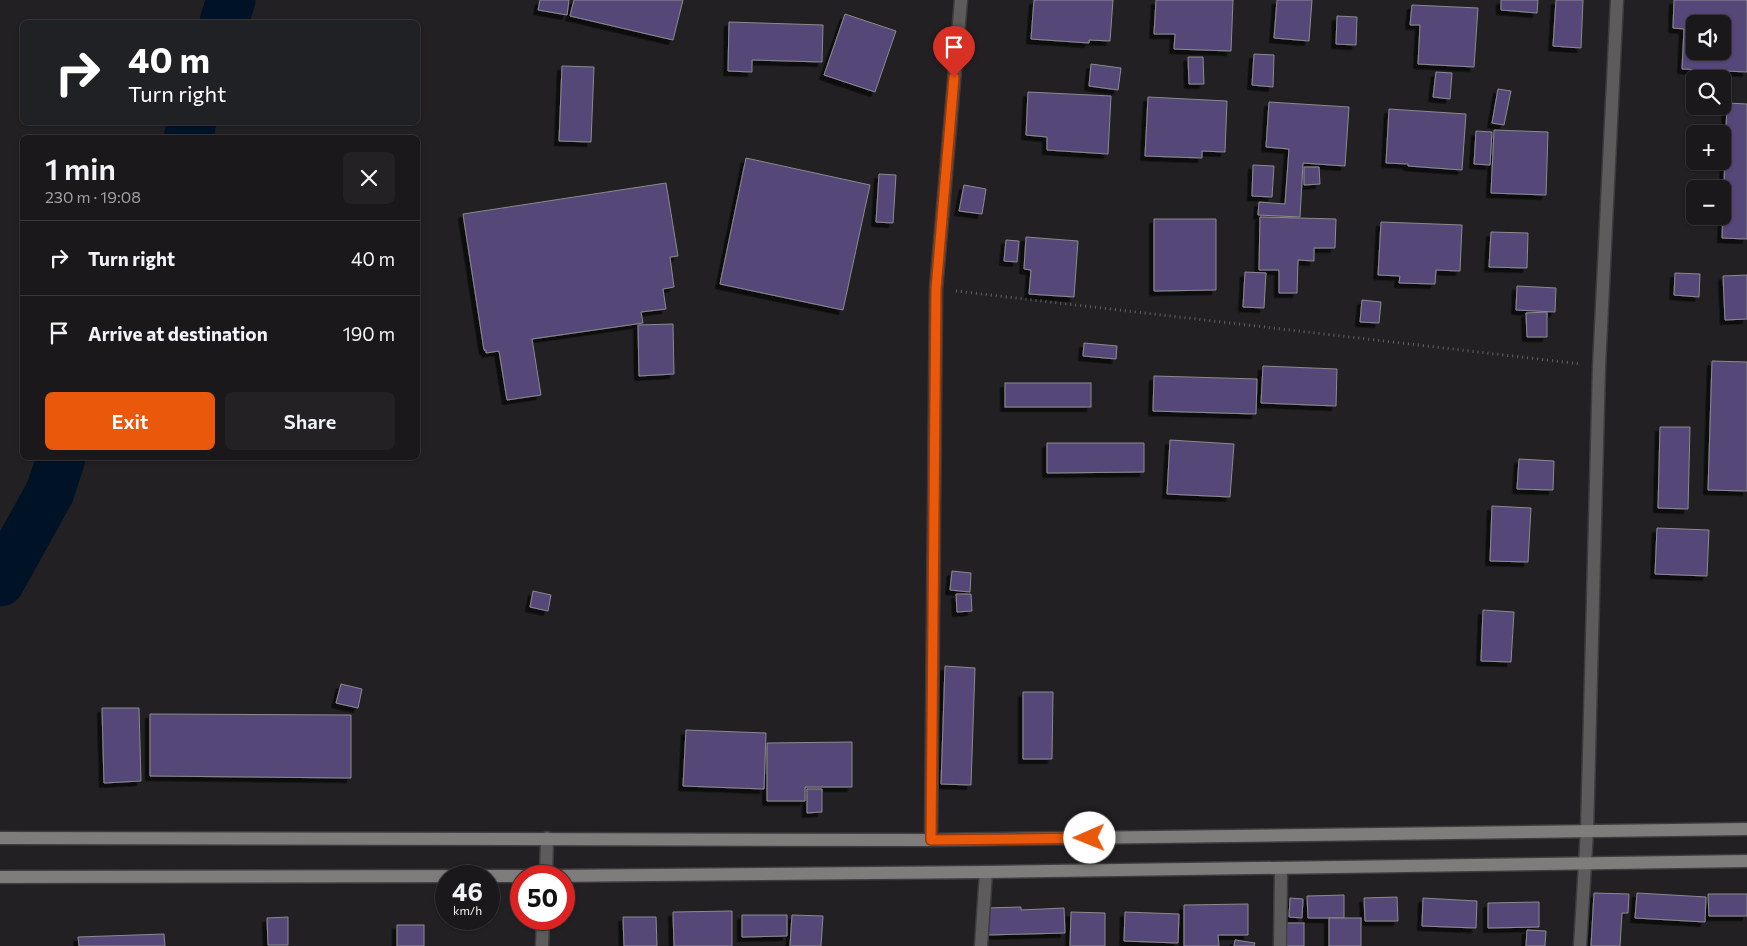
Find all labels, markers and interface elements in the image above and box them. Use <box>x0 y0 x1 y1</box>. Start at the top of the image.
map controls <box>1686 15 1731 225</box>
button: sound <box>1686 15 1731 60</box>
pin <box>933 26 975 77</box>
icon: arrive <box>940 33 968 61</box>
text: 40 m <box>128 37 210 80</box>
icon: right <box>45 40 110 105</box>
button: search <box>1686 70 1731 115</box>
text: Turn right <box>128 80 226 107</box>
button: + <box>1686 125 1731 170</box>
text: 1 min <box>45 149 116 186</box>
button: close <box>343 152 395 204</box>
button: − <box>1686 180 1731 225</box>
text: 230 m · 19:08 <box>45 187 141 206</box>
icon: right <box>45 244 73 272</box>
text: Turn right <box>88 247 175 270</box>
text: 40 m <box>351 247 395 270</box>
icon: arrive <box>45 319 73 347</box>
text: Arrive at destination <box>88 322 268 345</box>
text: 190 m <box>343 322 395 345</box>
button: Exit <box>45 392 215 450</box>
button: Share <box>225 392 395 450</box>
position arrow <box>1063 811 1115 863</box>
speed limit sign: 50 <box>510 865 575 930</box>
text: 46 <box>452 876 483 906</box>
text: km/h <box>453 903 482 917</box>

